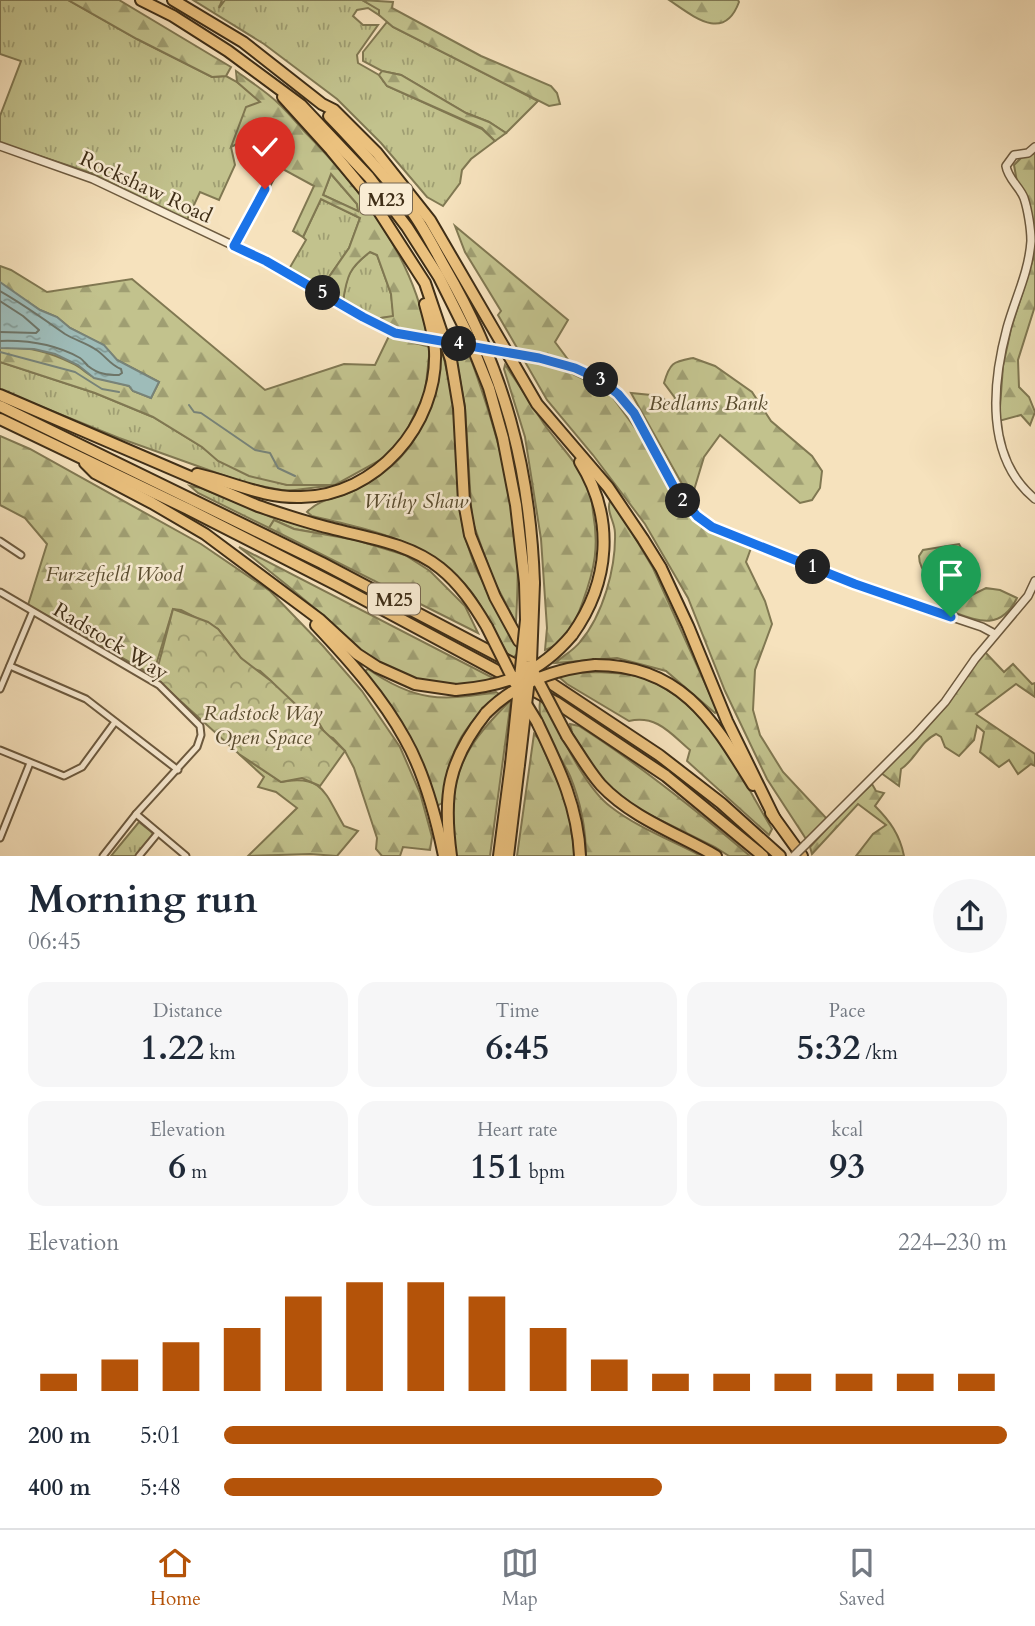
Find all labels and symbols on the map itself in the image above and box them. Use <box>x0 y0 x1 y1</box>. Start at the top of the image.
pin <box>235 117 295 189</box>
street label: Rockshaw Road <box>75 144 217 231</box>
road number: M23 <box>360 183 412 214</box>
pin: 5 <box>306 276 340 310</box>
pin: 4 <box>442 326 476 362</box>
pin: 3 <box>584 362 618 398</box>
park label: Bedlams Bank <box>648 389 768 418</box>
pin: 2 <box>666 484 700 518</box>
park label: Withy Shaw <box>364 487 469 516</box>
pin <box>921 545 981 617</box>
pin: 1 <box>796 550 830 584</box>
park label: Furzefield Wood <box>46 560 183 589</box>
road number: M25 <box>368 584 420 614</box>
street label: Radstock Way <box>48 596 174 687</box>
park label: Radstock Way Open Space <box>203 699 323 752</box>

